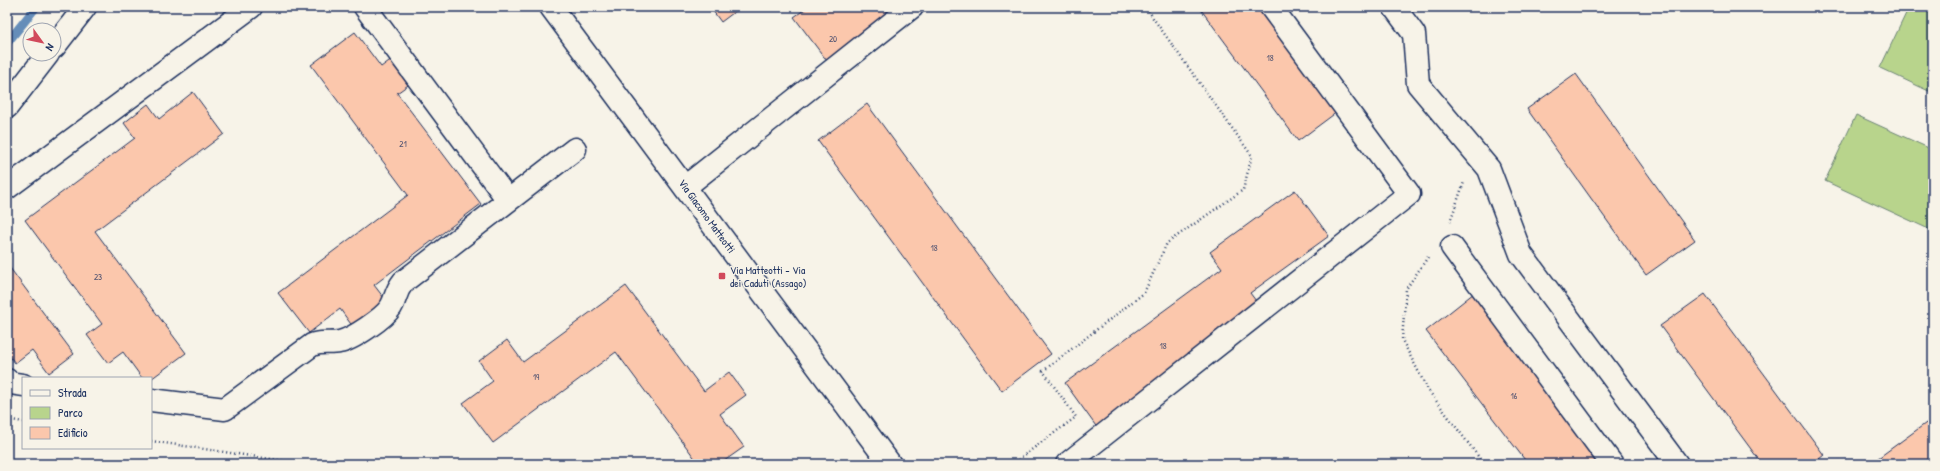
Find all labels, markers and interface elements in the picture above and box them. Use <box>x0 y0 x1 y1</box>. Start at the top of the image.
north arrow <box>22 22 62 62</box>
house number: 20 <box>829 33 837 45</box>
text: N <box>43 41 58 54</box>
house number: 18 <box>1266 52 1274 64</box>
house number: 21 <box>399 138 407 150</box>
street label: Via Giacomo Matteotti <box>675 176 739 256</box>
house number: 18 <box>930 242 938 254</box>
place label: Via Matteotti - Via dei Caduti (Assago) <box>730 263 807 290</box>
house number: 23 <box>94 271 102 283</box>
marker: Via Matteotti - Via dei Caduti (Assago) <box>717 271 727 281</box>
house number: 18 <box>1159 340 1167 352</box>
house number: 19 <box>533 371 540 383</box>
legend <box>22 377 152 449</box>
text: Strada <box>58 384 87 401</box>
house number: 16 <box>1511 390 1518 402</box>
text: Parco <box>58 404 83 421</box>
text: Edificio <box>58 424 88 441</box>

